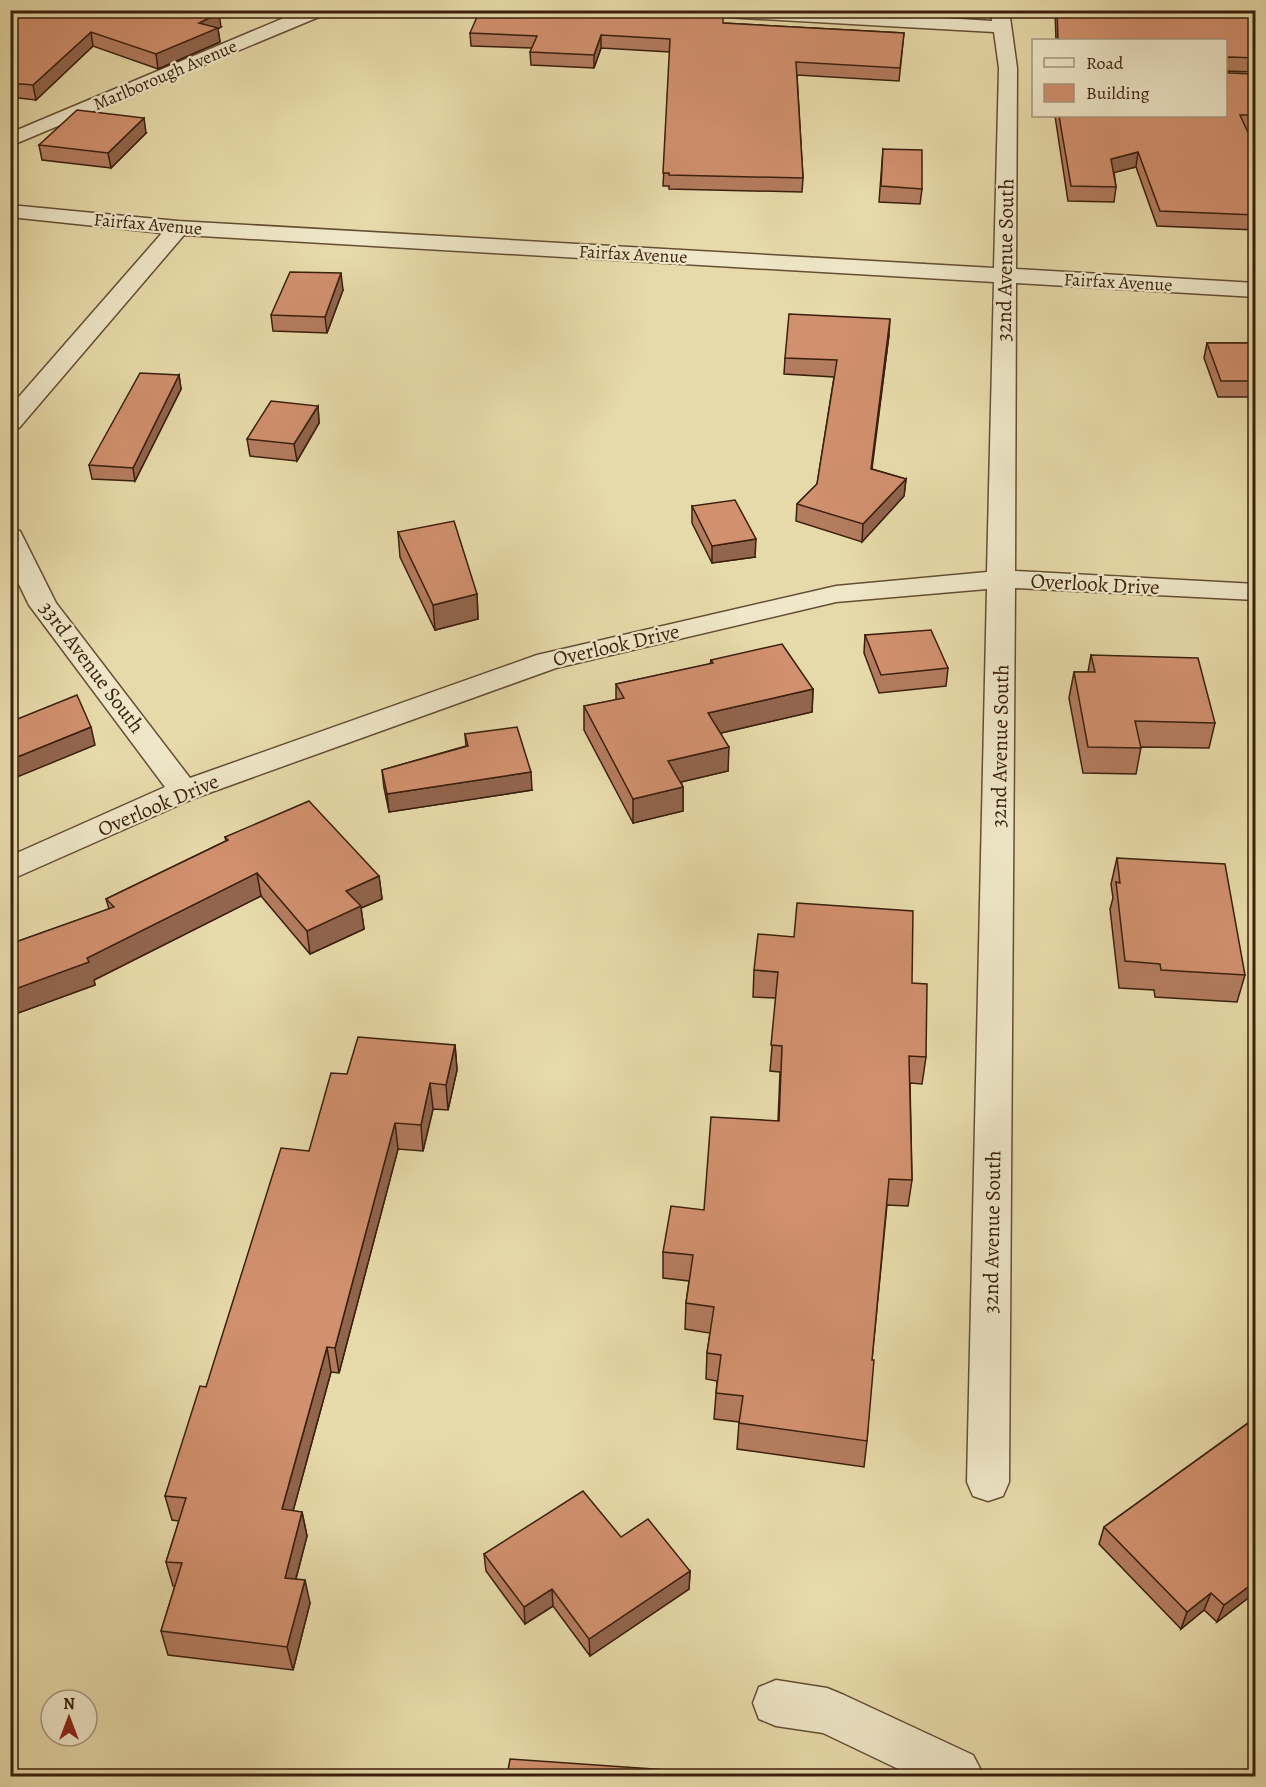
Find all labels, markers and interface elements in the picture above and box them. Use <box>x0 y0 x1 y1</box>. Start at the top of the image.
street label: Marlborough Avenue <box>89 34 241 116</box>
legend <box>1032 39 1227 117</box>
text: Road <box>1086 51 1124 75</box>
text: Building <box>1086 81 1150 105</box>
street label: 32nd Avenue South <box>990 178 1020 342</box>
street label: Fairfax Avenue <box>93 207 203 241</box>
street label: Fairfax Avenue <box>578 239 688 269</box>
street label: Fairfax Avenue <box>1063 267 1173 297</box>
street label: Overlook Drive <box>1030 567 1160 601</box>
street label: 33rd Avenue South <box>33 595 151 739</box>
street label: Overlook Drive <box>550 617 682 673</box>
street label: 32nd Avenue South <box>985 664 1015 828</box>
street label: Overlook Drive <box>93 767 223 843</box>
street label: 32nd Avenue South <box>977 1150 1007 1314</box>
north arrow <box>39 1688 99 1748</box>
text: N <box>63 1693 75 1715</box>

